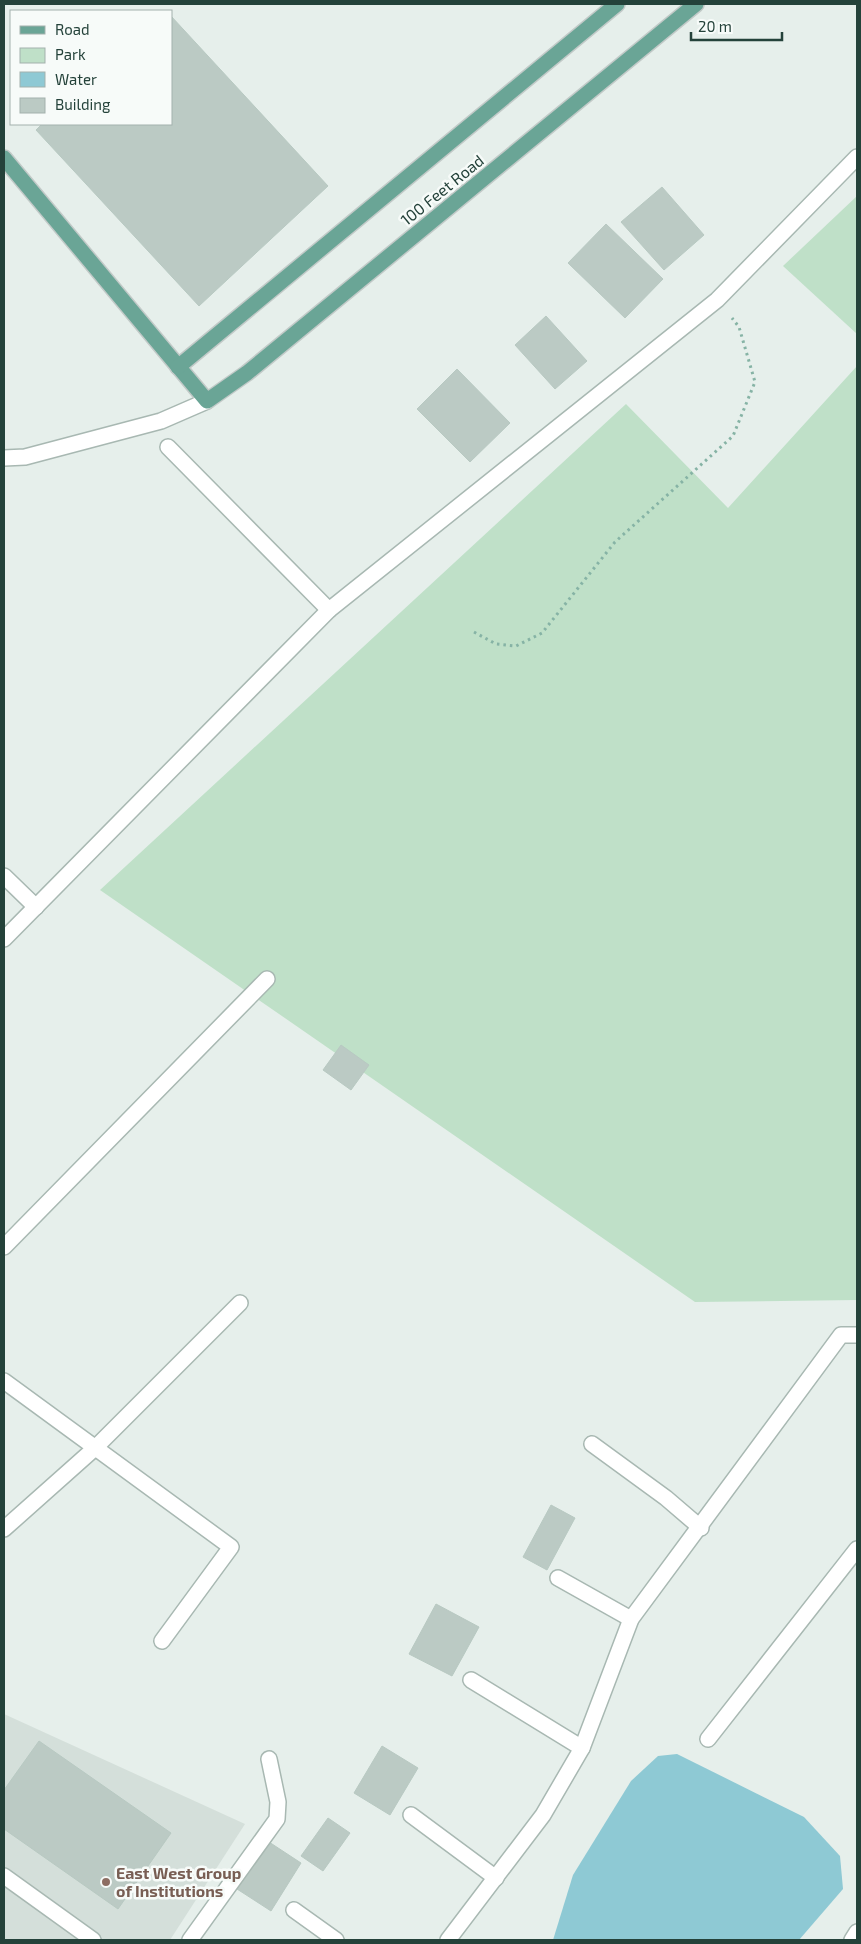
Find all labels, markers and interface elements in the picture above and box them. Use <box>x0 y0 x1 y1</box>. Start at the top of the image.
legend <box>10 10 172 125</box>
scale bar <box>691 10 782 42</box>
text: 20 m <box>698 17 732 35</box>
text: Road <box>55 20 90 38</box>
text: Park <box>55 45 86 63</box>
text: Water <box>55 70 97 88</box>
text: Building <box>55 95 111 113</box>
street label: 100 Feet Road <box>396 150 487 229</box>
place label: East West Group of Institutions <box>116 1863 241 1900</box>
marker: East West Group of Institutions <box>100 1876 112 1888</box>

